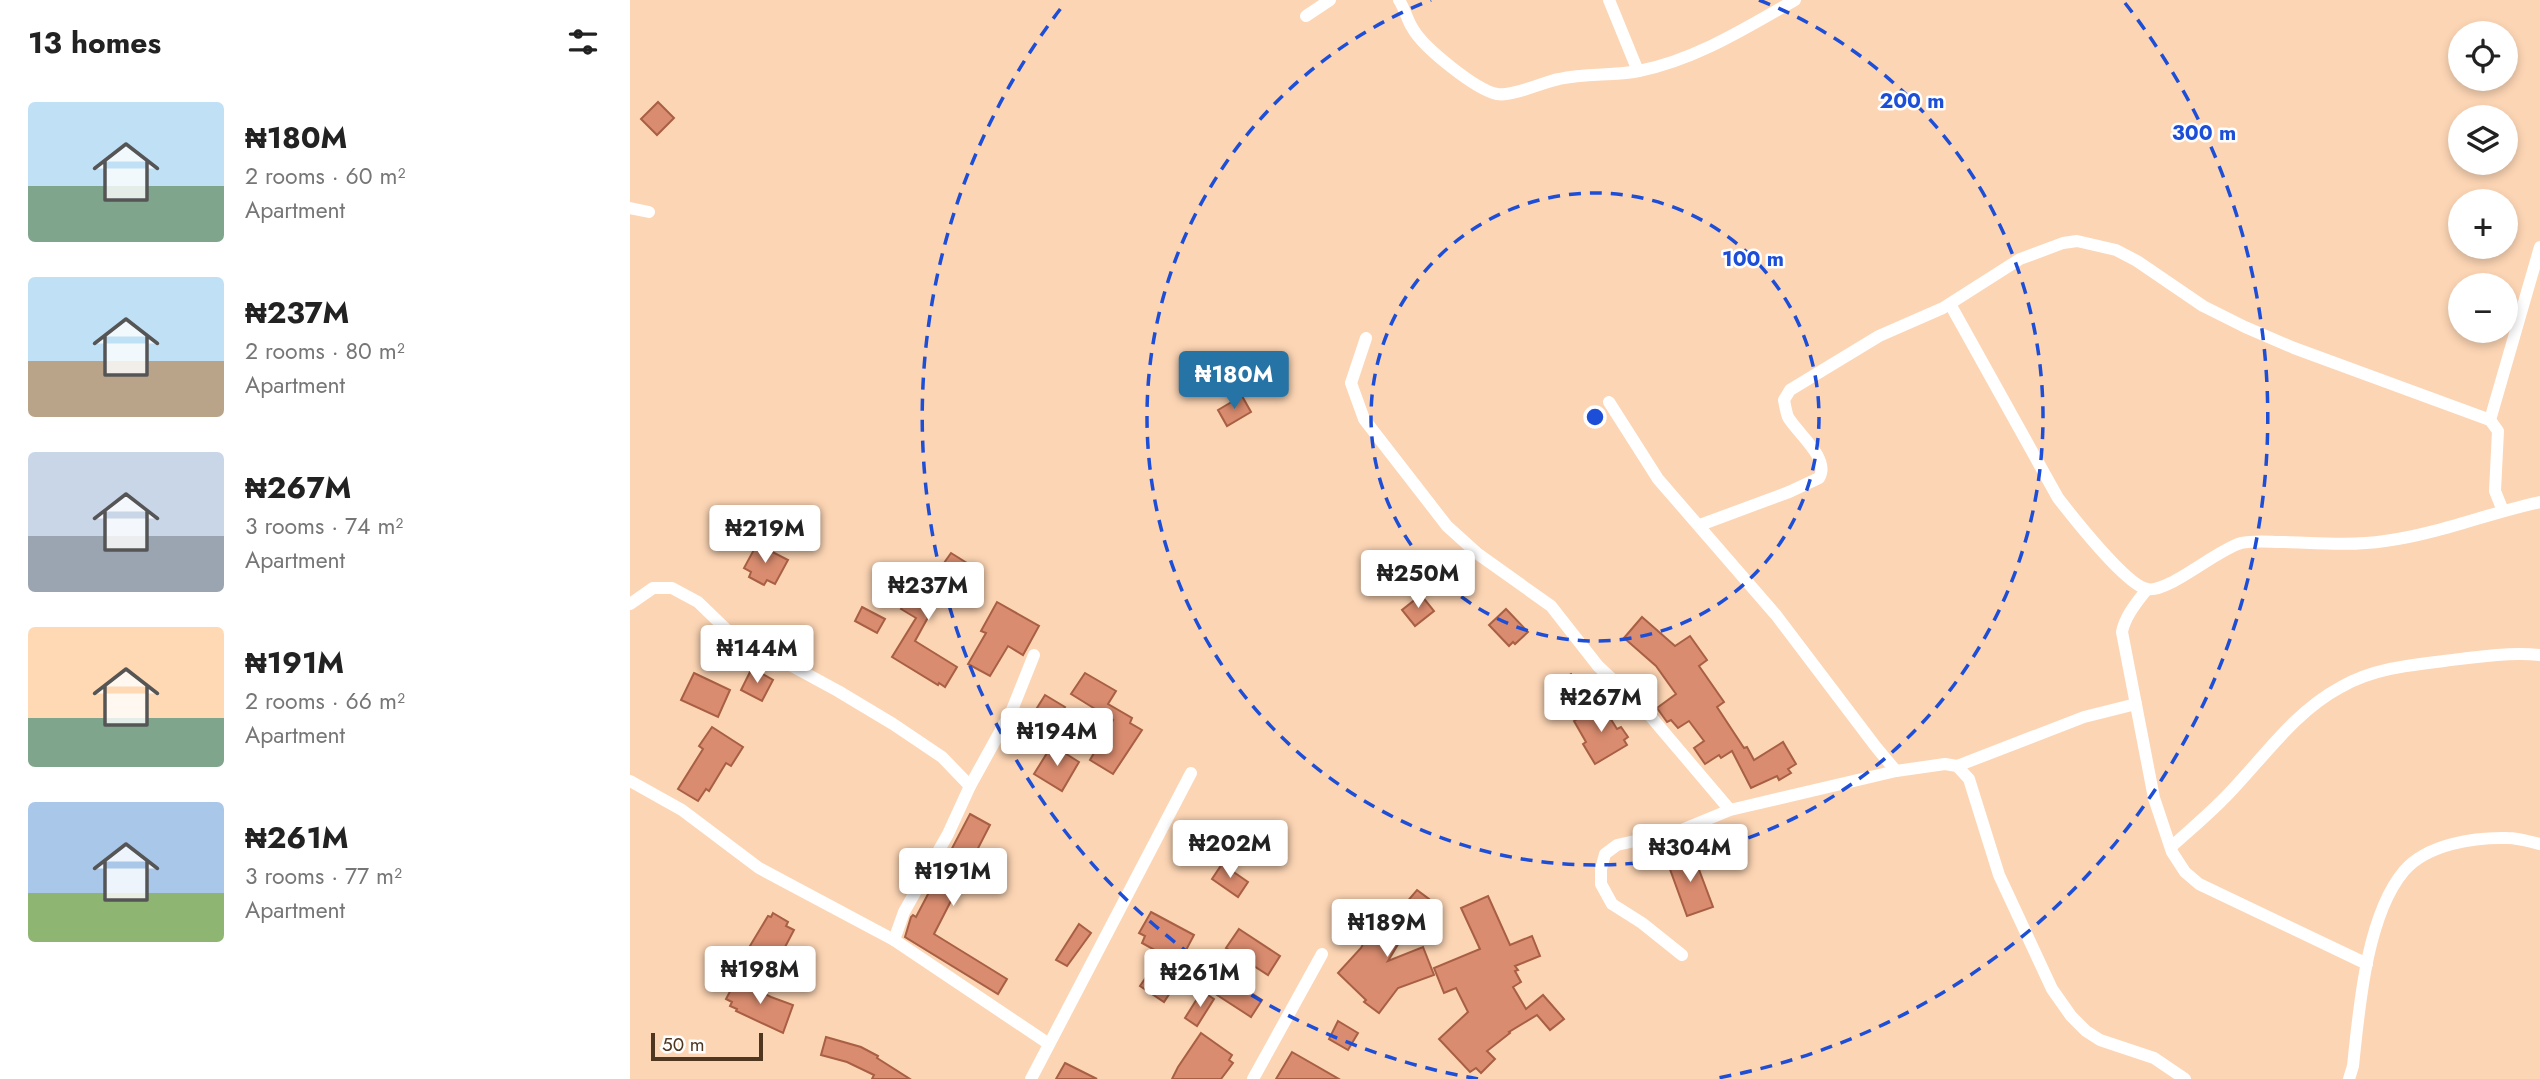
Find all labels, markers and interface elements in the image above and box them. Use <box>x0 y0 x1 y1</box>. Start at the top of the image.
text: 13 homes <box>28 21 161 64</box>
map controls <box>2448 21 2518 343</box>
button: locate <box>2448 21 2518 91</box>
icon: filters <box>564 23 602 61</box>
text: 200 m <box>1879 86 1945 116</box>
button: layers <box>2448 105 2518 175</box>
text: ₦180M <box>245 116 347 159</box>
text: 300 m <box>2172 118 2236 148</box>
icon: home <box>84 130 168 214</box>
text: 2 rooms · 60 m² <box>245 159 405 193</box>
button: + <box>2448 189 2518 259</box>
text: Apartment <box>245 193 345 227</box>
text: 100 m <box>1722 244 1784 274</box>
button: − <box>2448 273 2518 343</box>
text: ₦237M <box>245 291 349 334</box>
icon: home <box>84 305 168 389</box>
text: 2 rooms · 80 m² <box>245 334 405 368</box>
pin: ₦180M <box>1185 352 1283 411</box>
text: ₦180M <box>1195 357 1273 391</box>
text: Apartment <box>245 368 345 402</box>
centre of rings <box>1583 405 1607 429</box>
text: ₦267M <box>245 466 351 509</box>
icon: home <box>84 480 168 564</box>
pin: ₦219M <box>716 505 814 565</box>
text: 3 rooms · 74 m² <box>245 509 403 543</box>
text: ₦219M <box>725 511 805 545</box>
text: Apartment <box>245 543 345 577</box>
pin: ₦250M <box>1369 550 1467 610</box>
text: ₦250M <box>1377 556 1459 590</box>
pin: ₦237M <box>879 562 977 622</box>
text: ₦237M <box>888 568 968 602</box>
pin: ₦144M <box>708 626 806 685</box>
text: ₦144M <box>717 631 797 665</box>
text: ₦191M <box>245 641 344 684</box>
icon: home <box>84 655 168 739</box>
pin: ₦267M <box>1552 674 1650 734</box>
text: ₦267M <box>1560 680 1642 714</box>
text: 2 rooms · 66 m² <box>245 684 405 718</box>
pin: ₦194M <box>1008 708 1106 768</box>
text: ₦194M <box>1017 714 1097 748</box>
text: Apartment <box>245 718 345 752</box>
text: ₦261M <box>245 816 348 859</box>
pin: ₦202M <box>1181 820 1279 880</box>
pin: ₦304M <box>1641 824 1739 884</box>
text: ₦202M <box>1189 826 1271 860</box>
icon: home <box>84 830 168 914</box>
text: ₦304M <box>1649 830 1731 864</box>
pin: ₦191M <box>904 848 1002 908</box>
text: ₦191M <box>915 854 991 888</box>
text: 3 rooms · 77 m² <box>245 859 402 893</box>
text: Apartment <box>245 893 345 927</box>
pin: ₦189M <box>1338 900 1436 959</box>
text: ₦189M <box>1348 905 1426 939</box>
pin: ₦198M <box>711 946 809 1006</box>
pin: ₦261M <box>1151 950 1249 1009</box>
text: ₦198M <box>721 952 799 986</box>
text: ₦261M <box>1160 955 1240 989</box>
scale bar <box>651 1030 763 1062</box>
text: 50 m <box>662 1031 705 1058</box>

